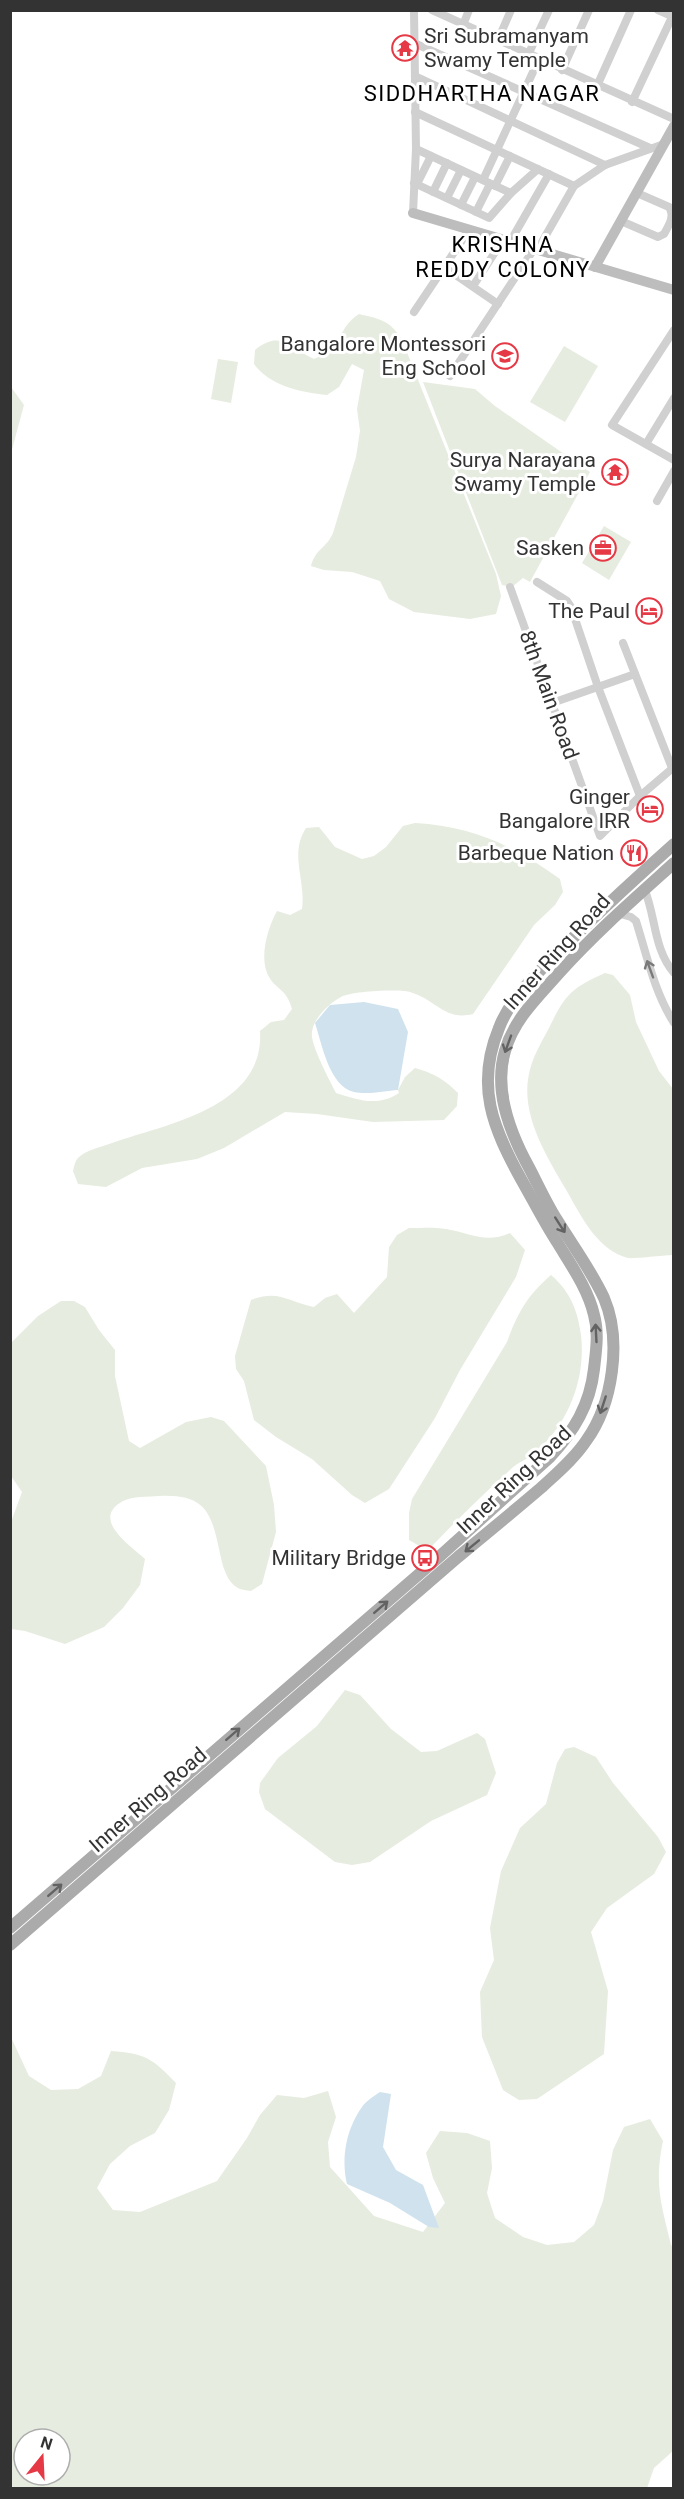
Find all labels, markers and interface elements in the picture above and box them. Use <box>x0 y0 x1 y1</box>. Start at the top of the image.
place label: Sri Subramanyam Swamy Temple <box>424 24 589 72</box>
temple icon: Sri Subramanyam Swamy Temple <box>390 33 420 63</box>
district label: SIDDHARTHA NAGAR <box>364 81 600 106</box>
district label: KRISHNA REDDY COLONY <box>415 232 591 282</box>
place label: Bangalore Montessori Eng School <box>281 332 486 380</box>
school or university icon: Bangalore Montessori Eng School <box>490 341 520 371</box>
place label: Surya Narayana Swamy Temple <box>450 448 596 496</box>
temple icon: Surya Narayana Swamy Temple <box>600 457 630 487</box>
office icon: Sasken <box>588 533 618 563</box>
place label: Sasken <box>516 536 584 560</box>
hotel icon: The Paul <box>634 596 664 626</box>
place label: The Paul <box>548 599 630 623</box>
street label: 8th Main Road <box>515 627 583 763</box>
place label: Ginger Bangalore IRR <box>499 785 630 833</box>
hotel icon: Ginger Bangalore IRR <box>635 794 665 824</box>
restaurant icon: Barbeque Nation <box>619 838 649 868</box>
place label: Barbeque Nation <box>458 841 614 865</box>
street label: Inner Ring Road <box>499 889 615 1015</box>
one-way arrow <box>644 960 655 979</box>
one-way arrow <box>501 1034 512 1053</box>
one-way arrow <box>555 1216 567 1233</box>
one-way arrow <box>590 1323 601 1343</box>
one-way arrow <box>596 1395 607 1414</box>
street label: Inner Ring Road <box>452 1421 576 1539</box>
one-way arrow <box>465 1539 480 1553</box>
bus stop icon: Military Bridge <box>410 1543 440 1573</box>
place label: Military Bridge <box>272 1546 406 1570</box>
one-way arrow <box>373 1600 388 1614</box>
one-way arrow <box>225 1727 240 1741</box>
street label: Inner Ring Road <box>85 1743 211 1857</box>
one-way arrow <box>47 1883 63 1896</box>
north arrow <box>12 2427 72 2487</box>
text: N <box>38 2432 55 2454</box>

